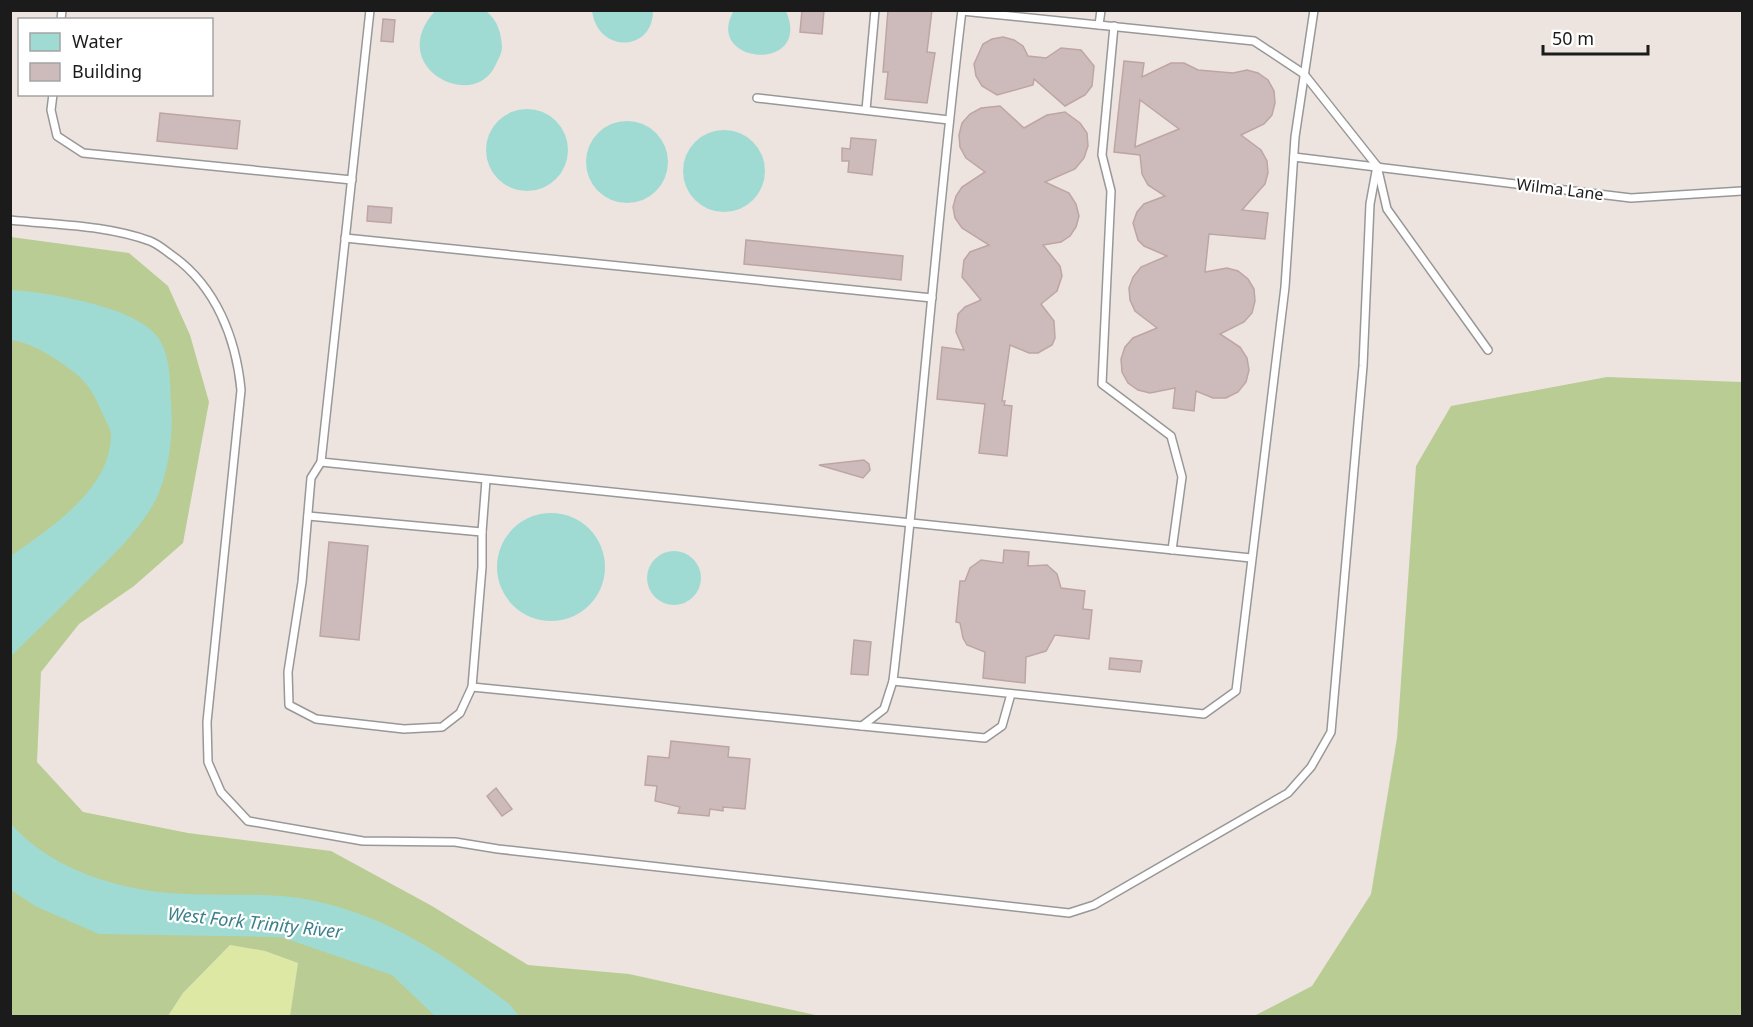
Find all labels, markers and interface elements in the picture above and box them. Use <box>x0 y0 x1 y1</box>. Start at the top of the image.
legend <box>18 18 213 96</box>
scale bar <box>1543 18 1648 56</box>
text: 50 m <box>1552 26 1594 50</box>
text: Water <box>72 29 123 53</box>
text: Building <box>72 59 142 83</box>
street label: Wilma Lane <box>1515 173 1605 205</box>
water label: West Fork Trinity River <box>166 901 344 943</box>

